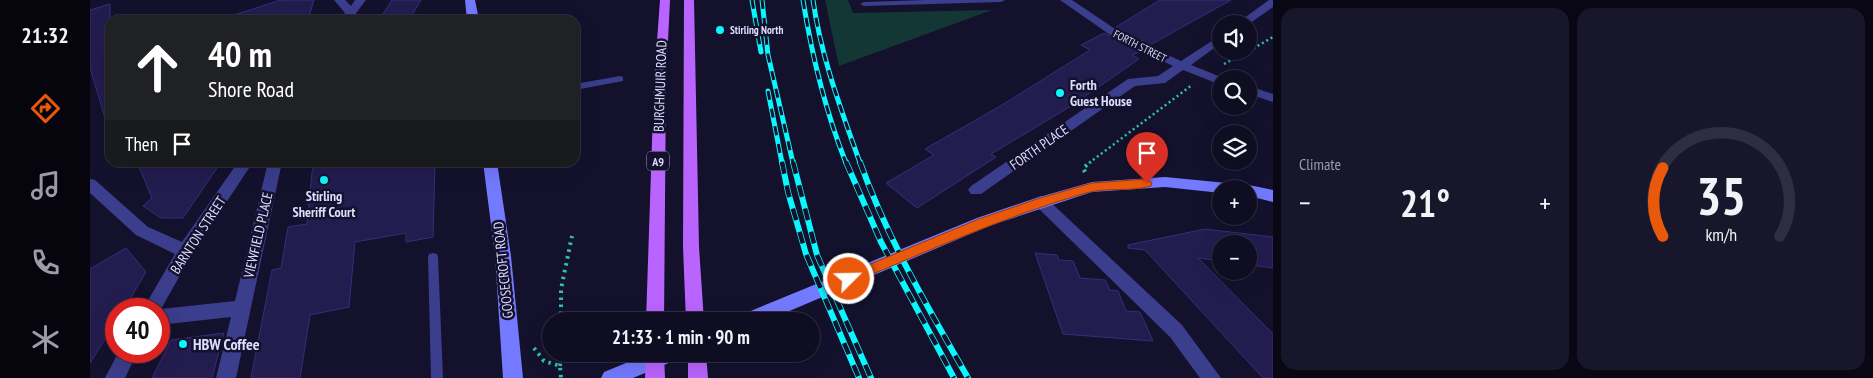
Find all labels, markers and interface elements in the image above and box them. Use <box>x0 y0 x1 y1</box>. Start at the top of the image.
map controls <box>1212 15 1257 280</box>
button: sound <box>1212 15 1257 60</box>
text: 21:32 <box>21 21 69 49</box>
place label: Stirling North <box>730 23 783 37</box>
marker: Stirling North <box>714 24 726 36</box>
street label: FORTH STREET <box>1111 27 1169 65</box>
text: 40 m <box>208 31 272 77</box>
icon: ahead <box>125 35 190 100</box>
street label: BURGHMUIR ROAD <box>649 40 671 132</box>
button: search <box>1212 70 1257 115</box>
text: Shore Road <box>208 75 294 103</box>
place label: Forth Guest House <box>1070 76 1132 110</box>
marker: Forth Guest House <box>1054 87 1066 99</box>
icon: directions <box>28 91 63 126</box>
street label: FORTH PLACE <box>1006 120 1072 174</box>
button: layers <box>1212 125 1257 170</box>
icon: arrive <box>168 130 196 158</box>
text: Then <box>125 132 158 156</box>
pin <box>1126 132 1168 183</box>
icon: arrive <box>1133 139 1161 167</box>
road number: A9 <box>647 152 669 170</box>
text: Climate <box>1299 154 1341 174</box>
text: 35 <box>1696 162 1746 229</box>
icon: music <box>28 168 63 203</box>
marker: Stirling Sheriff Court <box>318 174 330 186</box>
text: 21° <box>1400 178 1450 227</box>
button: + <box>1212 180 1257 225</box>
text: − <box>1299 184 1311 221</box>
text: + <box>1539 184 1551 221</box>
place label: Stirling Sheriff Court <box>293 187 355 221</box>
street label: VIEWFIELD PLACE <box>239 190 277 281</box>
street label: BARNTON STREET <box>166 192 230 277</box>
street label: GOOSECROFT ROAD <box>489 221 517 319</box>
text: km/h <box>1705 223 1737 246</box>
button: − <box>1212 235 1257 280</box>
icon: phone <box>28 245 63 280</box>
position arrow <box>822 252 874 304</box>
speed limit sign: 40 <box>105 298 170 363</box>
icon: climate <box>28 322 63 357</box>
text: 21:33 · 1 min · 90 m <box>612 325 750 349</box>
place label: HBW Coffee <box>193 334 260 354</box>
marker: HBW Coffee <box>177 338 189 350</box>

